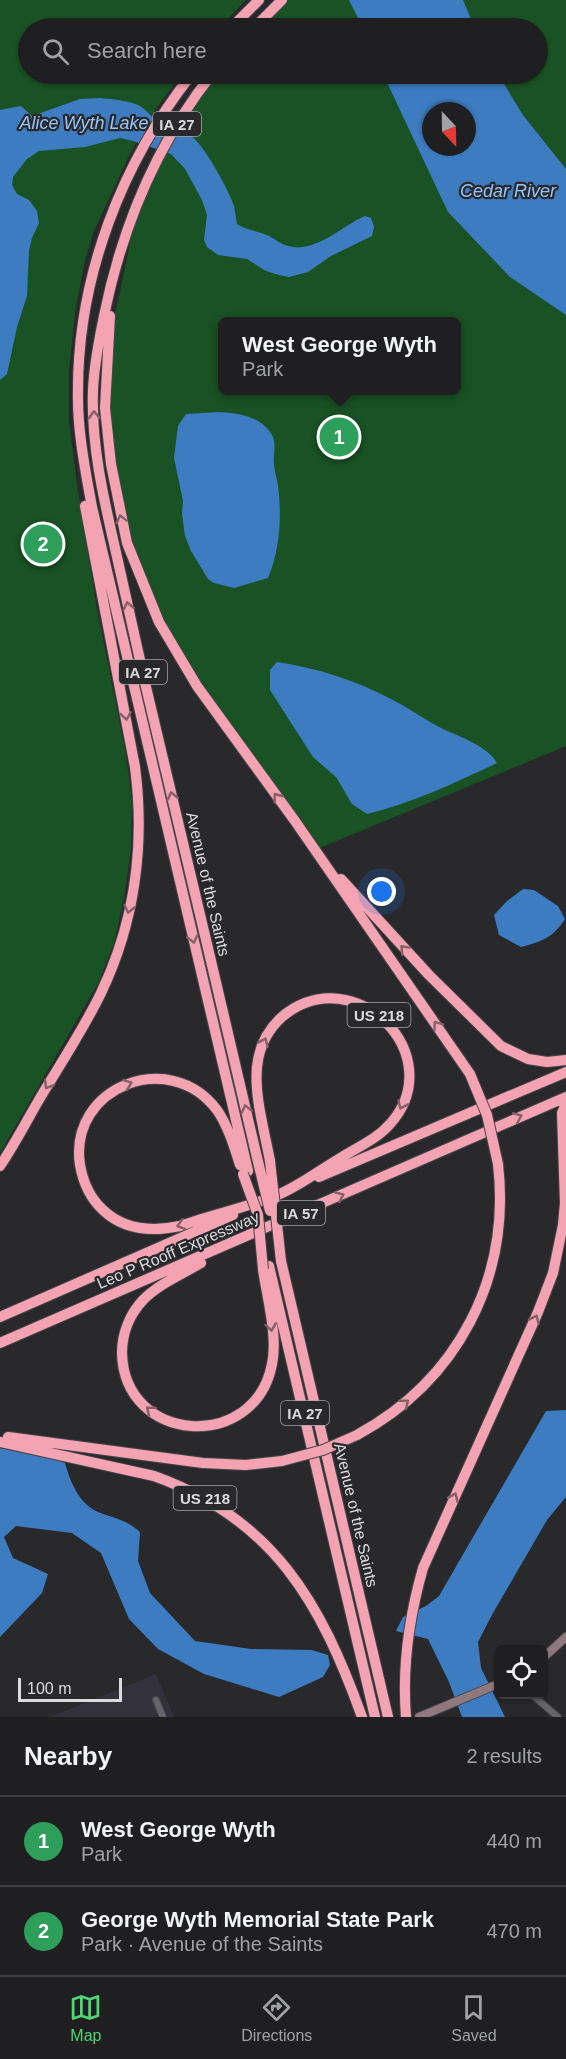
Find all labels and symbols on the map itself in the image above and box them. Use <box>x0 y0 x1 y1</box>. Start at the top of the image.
north arrow <box>422 102 476 156</box>
road number: IA 27 <box>153 112 201 136</box>
water label: Alice Wyth Lake <box>18 113 149 133</box>
water label: Cedar River <box>460 181 557 201</box>
one-way arrow <box>88 410 100 419</box>
pin: 1 <box>320 414 358 460</box>
one-way arrow <box>116 515 129 525</box>
pin: 2 <box>24 522 63 566</box>
one-way arrow <box>122 602 135 612</box>
road number: IA 27 <box>119 660 167 684</box>
one-way arrow <box>119 711 132 721</box>
one-way arrow <box>167 791 180 801</box>
one-way arrow <box>273 793 284 804</box>
street label: Avenue of the Saints <box>183 810 233 958</box>
your location <box>367 877 396 906</box>
one-way arrow <box>124 904 137 914</box>
one-way arrow <box>185 934 198 944</box>
one-way arrow <box>401 946 412 957</box>
road number: US 218 <box>348 1003 410 1027</box>
one-way arrow <box>434 1021 445 1032</box>
one-way arrow <box>257 1038 269 1049</box>
one-way arrow <box>43 1079 55 1089</box>
one-way arrow <box>122 1079 133 1091</box>
one-way arrow <box>397 1099 409 1110</box>
one-way arrow <box>240 1104 253 1114</box>
one-way arrow <box>512 1113 523 1125</box>
one-way arrow <box>333 1191 344 1203</box>
road number: IA 57 <box>277 1201 325 1225</box>
street label: Leo P Rooff Expressway <box>94 1208 262 1292</box>
one-way arrow <box>176 1218 187 1230</box>
one-way arrow <box>528 1315 540 1326</box>
one-way arrow <box>265 1323 277 1332</box>
one-way arrow <box>399 1399 410 1410</box>
road number: IA 27 <box>281 1401 329 1425</box>
one-way arrow <box>146 1406 157 1417</box>
street label: Avenue of the Saints <box>331 1441 381 1589</box>
road number: US 218 <box>174 1486 236 1510</box>
one-way arrow <box>447 1492 459 1503</box>
scale bar <box>18 1675 122 1702</box>

